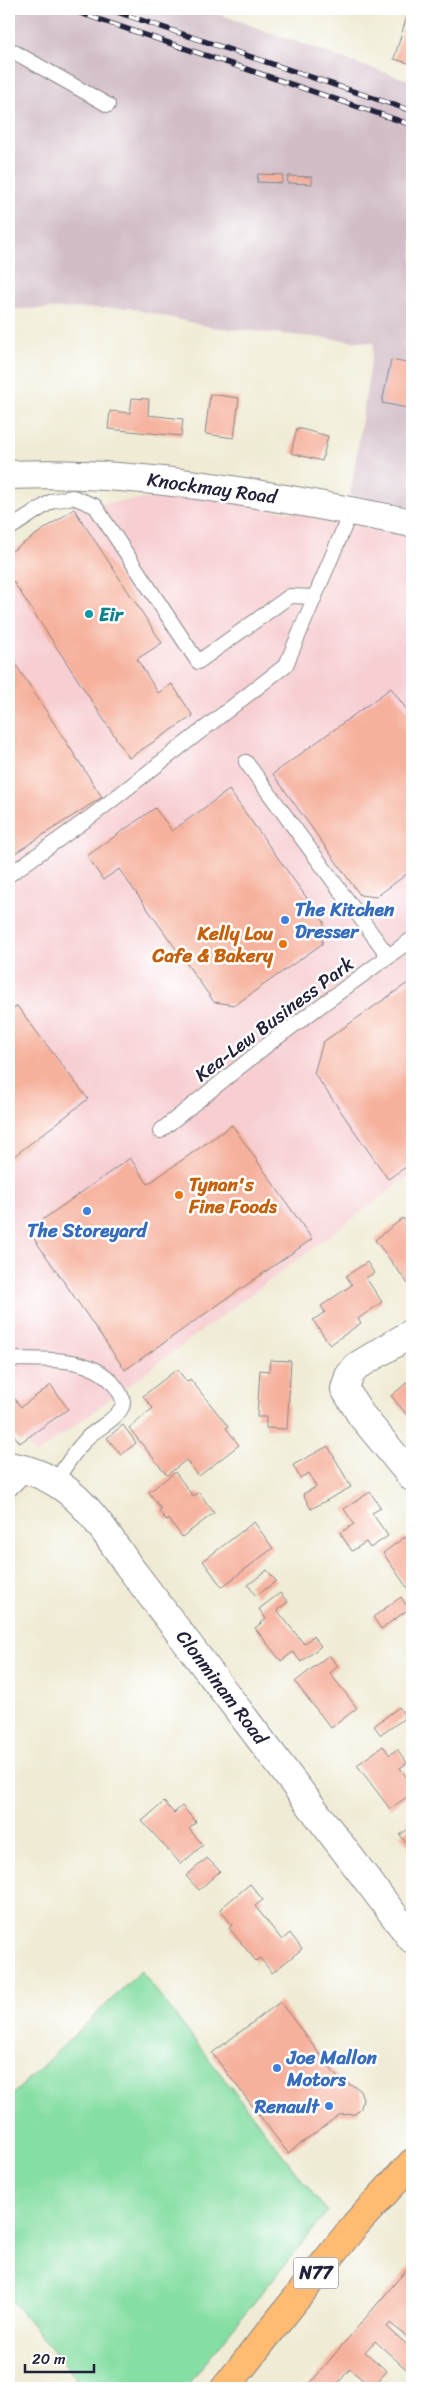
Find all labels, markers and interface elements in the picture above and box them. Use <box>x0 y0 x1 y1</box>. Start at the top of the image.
street label: Knockmay Road <box>145 463 281 514</box>
place label: Eir <box>99 598 125 631</box>
marker: Eir <box>83 608 95 620</box>
place label: The Kitchen Dresser <box>295 893 395 948</box>
marker: The Kitchen Dresser <box>279 914 291 926</box>
place label: Kelly Lou Cafe & Bakery <box>152 917 274 972</box>
marker: Kelly Lou Cafe & Bakery <box>277 938 289 950</box>
street label: Kea-Lew Business Park <box>187 947 362 1090</box>
place label: Tynan's Fine Foods <box>188 1168 278 1223</box>
marker: Tynan's Fine Foods <box>173 1189 185 1201</box>
marker: The Storeyard <box>81 1205 93 1217</box>
place label: The Storeyard <box>27 1214 149 1247</box>
street label: Clonminam Road <box>168 1622 278 1753</box>
place label: Joe Mallon Motors <box>286 2041 378 2096</box>
marker: Joe Mallon Motors <box>271 2062 283 2074</box>
place label: Renault <box>254 2090 320 2123</box>
marker: Renault <box>323 2100 335 2112</box>
road number: N77 <box>294 2258 338 2288</box>
scale bar <box>25 2342 94 2374</box>
text: 20 m <box>32 2346 66 2372</box>

